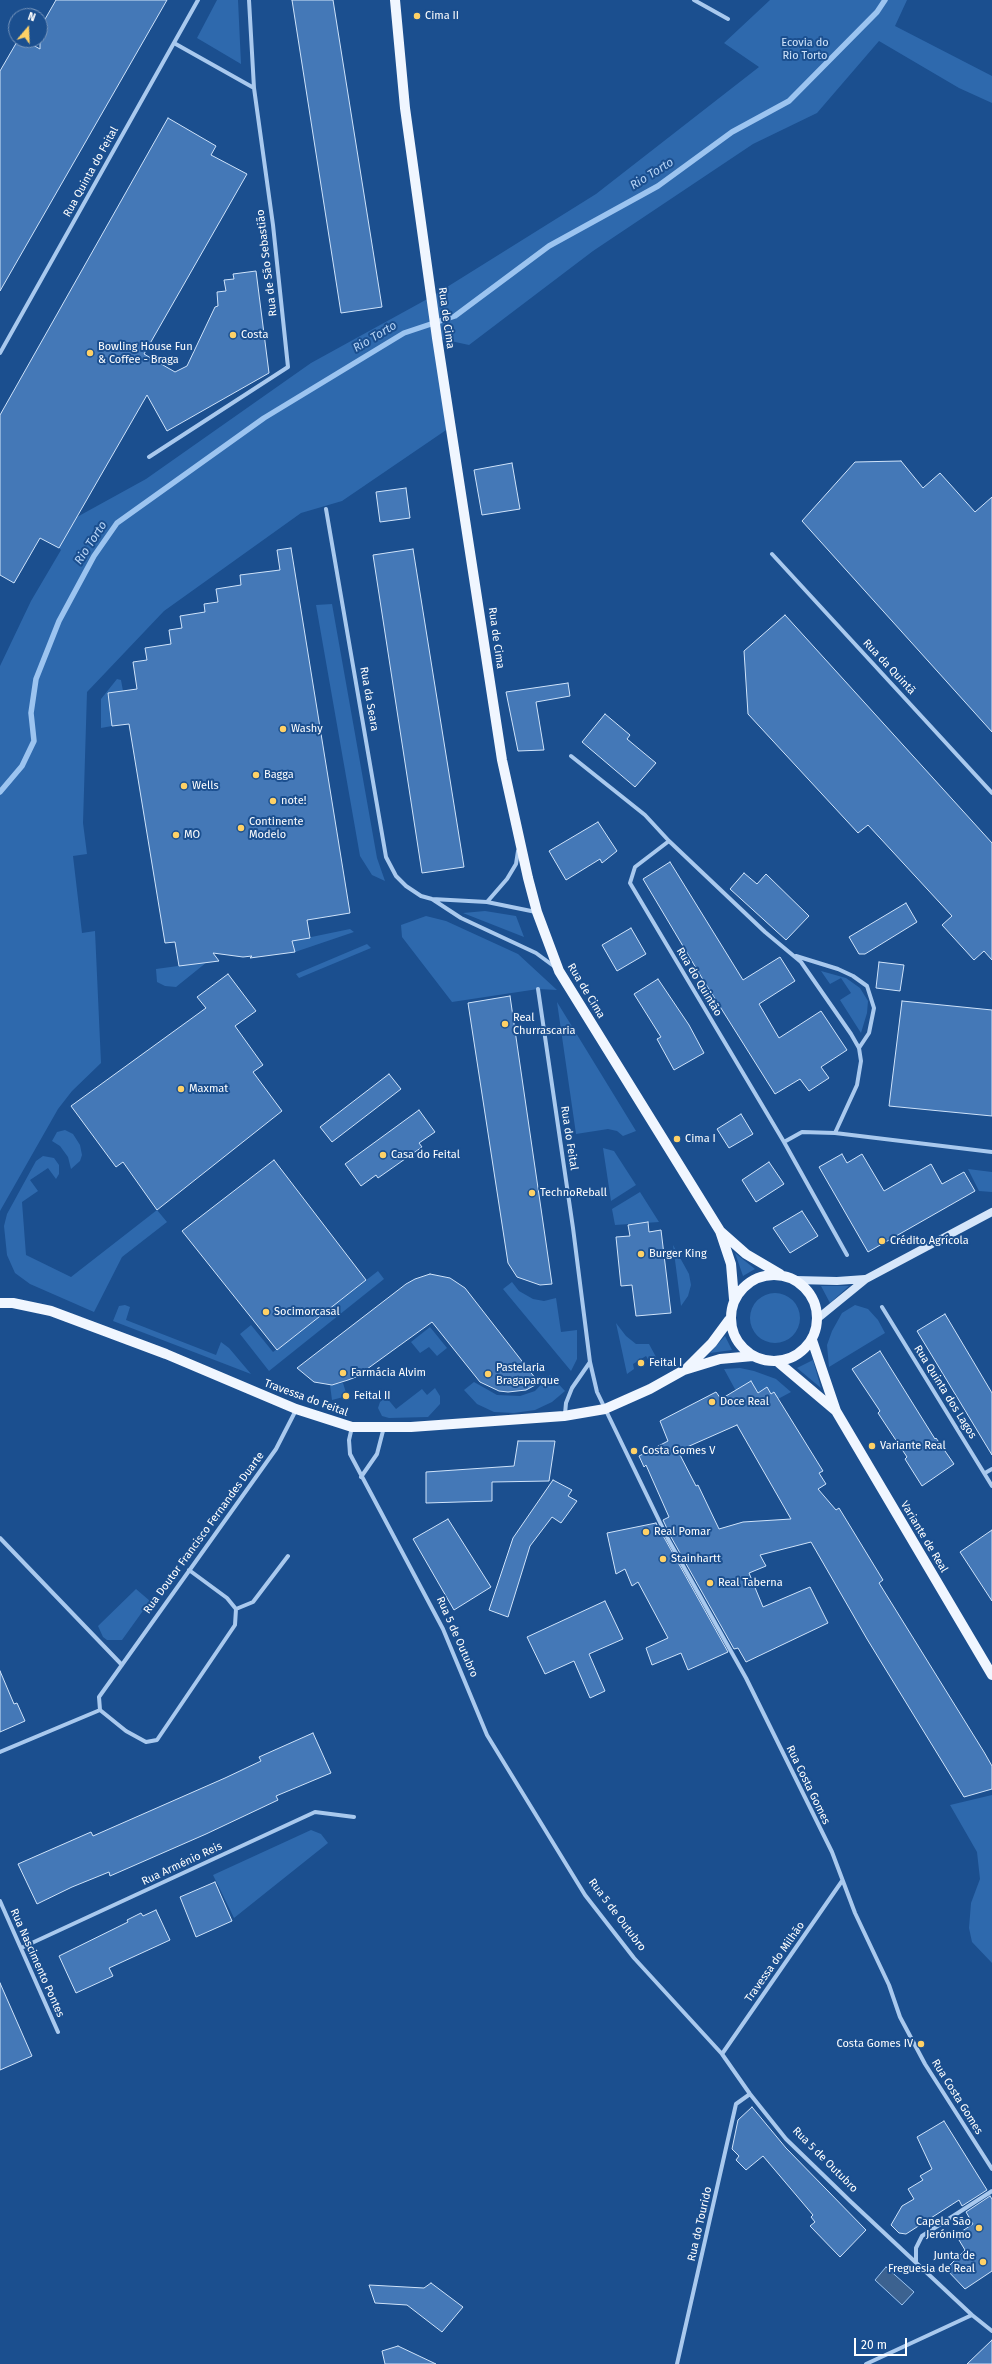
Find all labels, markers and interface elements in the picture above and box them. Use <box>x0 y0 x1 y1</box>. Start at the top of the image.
north arrow <box>8 8 48 48</box>
place label: Cima II <box>425 9 459 23</box>
text: N <box>26 10 37 24</box>
marker: Cima II <box>412 11 422 21</box>
park label: Ecovia do Rio Torto <box>781 36 829 62</box>
street label: Rua Quinta do Feital <box>61 124 121 220</box>
water label: Rio Torto <box>628 155 676 193</box>
street label: Rua de São Sebastião <box>254 209 280 317</box>
street label: Rua de Cima <box>435 286 457 350</box>
water label: Rio Torto <box>350 318 400 356</box>
place label: Costa <box>241 328 268 342</box>
marker: Costa <box>228 330 238 340</box>
place label: Bowling House Fun & Coffee - Braga <box>98 340 193 366</box>
marker: Bowling House Fun & Coffee - Braga <box>85 348 95 358</box>
water label: Rio Torto <box>72 519 110 567</box>
street label: Rua de Cima <box>485 606 507 670</box>
street label: Rua da Quintã <box>860 637 918 697</box>
street label: Rua da Seara <box>357 666 381 732</box>
place label: Washy <box>291 722 323 736</box>
marker: Washy <box>278 724 288 734</box>
place label: Bagga <box>264 768 294 782</box>
marker: Bagga <box>251 770 261 780</box>
place label: Wells <box>192 779 219 793</box>
marker: Wells <box>179 781 189 791</box>
place label: note! <box>281 794 306 808</box>
marker: note! <box>268 796 278 806</box>
place label: Continente Modelo <box>249 815 304 841</box>
marker: Continente Modelo <box>236 823 246 833</box>
place label: MO <box>184 828 200 842</box>
marker: MO <box>171 830 181 840</box>
street label: Rua do Quintão <box>673 945 725 1019</box>
street label: Rua de Cima <box>564 961 608 1021</box>
place label: Real Churrascaria <box>513 1011 575 1037</box>
marker: Real Churrascaria <box>500 1019 510 1029</box>
place label: Maxmat <box>189 1082 228 1096</box>
marker: Maxmat <box>176 1084 186 1094</box>
street label: Rua do Feital <box>557 1105 581 1171</box>
place label: Cima I <box>685 1132 716 1146</box>
marker: Cima I <box>672 1134 682 1144</box>
place label: Casa do Feital <box>391 1148 460 1162</box>
marker: Casa do Feital <box>378 1150 388 1160</box>
place label: TechnoReball <box>540 1186 607 1200</box>
marker: TechnoReball <box>527 1188 537 1198</box>
place label: Crédito Agrícola <box>890 1234 969 1248</box>
marker: Crédito Agrícola <box>877 1236 887 1246</box>
place label: Burger King <box>649 1247 707 1261</box>
marker: Burger King <box>636 1249 646 1259</box>
place label: Socimorcasal <box>274 1305 340 1319</box>
marker: Socimorcasal <box>261 1307 271 1317</box>
street label: Rua Quinta dos Lagos <box>911 1343 979 1441</box>
place label: Feital I <box>649 1356 682 1370</box>
marker: Feital I <box>636 1358 646 1368</box>
place label: Pastelaria Bragaparque <box>496 1361 559 1387</box>
place label: Farmácia Alvim <box>351 1366 426 1380</box>
marker: Farmácia Alvim <box>338 1368 348 1378</box>
marker: Pastelaria Bragaparque <box>483 1369 493 1379</box>
street label: Travessa do Feital <box>262 1377 350 1419</box>
place label: Feital II <box>354 1389 391 1403</box>
marker: Feital II <box>341 1391 351 1401</box>
place label: Doce Real <box>720 1395 769 1409</box>
marker: Doce Real <box>707 1397 717 1407</box>
place label: Variante Real <box>880 1439 946 1453</box>
marker: Variante Real <box>867 1441 877 1451</box>
place label: Costa Gomes V <box>642 1444 715 1458</box>
marker: Costa Gomes V <box>629 1446 639 1456</box>
street label: Rua Doutor Francisco Fernandes Duarte <box>141 1450 267 1616</box>
street label: Variante de Real <box>897 1499 951 1575</box>
place label: Real Pomar <box>654 1525 711 1539</box>
marker: Real Pomar <box>641 1527 651 1537</box>
place label: Stainhartt <box>671 1552 721 1566</box>
marker: Stainhartt <box>658 1554 668 1564</box>
place label: Real Taberna <box>718 1576 783 1590</box>
marker: Real Taberna <box>705 1578 715 1588</box>
street label: Rua 5 de Outubro <box>433 1595 481 1679</box>
street label: Rua Costa Gomes <box>783 1743 833 1827</box>
street label: Rua Arménio Reis <box>140 1840 224 1888</box>
street label: Rua 5 de Outubro <box>586 1876 648 1954</box>
street label: Rua Nascimento Pontes <box>7 1907 67 2019</box>
street label: Travessa do Milhão <box>742 1919 808 2005</box>
place label: Costa Gomes IV <box>837 2037 913 2051</box>
marker: Costa Gomes IV <box>916 2039 926 2049</box>
street label: Rua Costa Gomes <box>929 2057 985 2137</box>
street label: Rua 5 de Outubro <box>790 2125 860 2195</box>
street label: Rua do Tourido <box>685 2185 715 2263</box>
place label: Capela São Jerónimo <box>916 2215 971 2241</box>
marker: Capela São Jerónimo <box>974 2223 984 2233</box>
place label: Junta de Freguesia de Real <box>888 2249 975 2275</box>
marker: Junta de Freguesia de Real <box>978 2257 988 2267</box>
scale bar <box>856 2330 909 2356</box>
text: 20 m <box>861 2338 887 2352</box>

